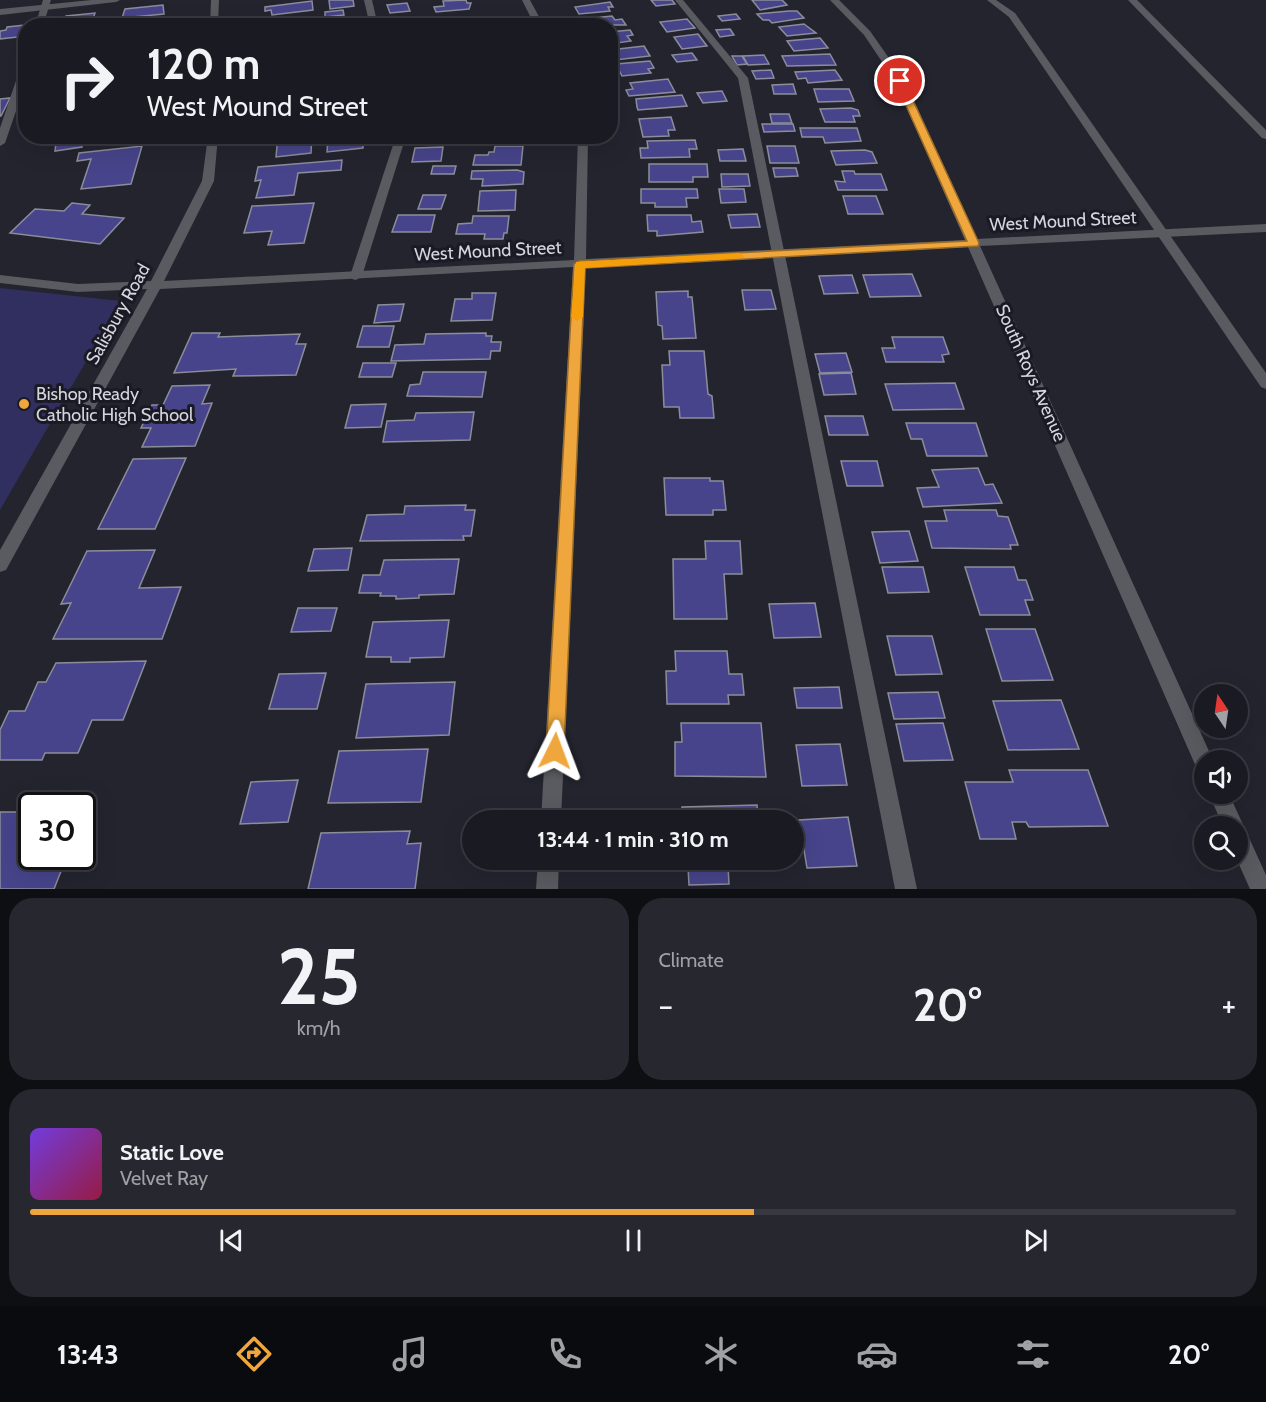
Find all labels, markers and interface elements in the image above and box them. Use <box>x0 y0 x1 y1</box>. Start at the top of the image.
text: 120 m <box>147 38 260 90</box>
icon: right <box>48 42 126 120</box>
pin <box>874 55 925 106</box>
icon: arrive <box>883 64 916 97</box>
text: West Mound Street <box>147 90 368 123</box>
street label: West Mound Street <box>989 206 1137 236</box>
street label: West Mound Street <box>414 236 562 266</box>
street label: Salisbury Road <box>81 260 155 368</box>
street label: South Roys Avenue <box>991 301 1071 445</box>
place label: Bishop Ready Catholic High School <box>36 383 194 426</box>
marker: Bishop Ready Catholic High School <box>17 397 31 411</box>
north arrow <box>1194 684 1248 738</box>
map controls <box>1194 684 1248 870</box>
position arrow <box>523 719 587 783</box>
button: sound <box>1194 750 1248 804</box>
speed limit sign: 30 <box>18 792 96 870</box>
button: search <box>1194 816 1248 870</box>
text: 13:44 · 1 min · 310 m <box>537 826 729 853</box>
text: 25 <box>277 929 360 1024</box>
text: Climate <box>659 948 724 972</box>
text: 20° <box>913 978 982 1032</box>
text: − <box>659 985 673 1025</box>
text: + <box>1221 985 1236 1025</box>
text: km/h <box>297 1016 341 1040</box>
text: Static Love <box>120 1139 224 1166</box>
text: Velvet Ray <box>120 1166 208 1190</box>
icon: previous <box>215 1224 248 1257</box>
icon: pause <box>617 1224 650 1257</box>
icon: next <box>1019 1224 1052 1257</box>
icon: directions <box>233 1333 275 1375</box>
icon: music <box>389 1333 431 1375</box>
icon: phone <box>544 1333 586 1375</box>
icon: climate <box>700 1333 742 1375</box>
icon: car <box>856 1333 898 1375</box>
icon: filters <box>1012 1333 1054 1375</box>
text: 13:43 <box>57 1338 119 1371</box>
text: 20° <box>1168 1338 1209 1371</box>

